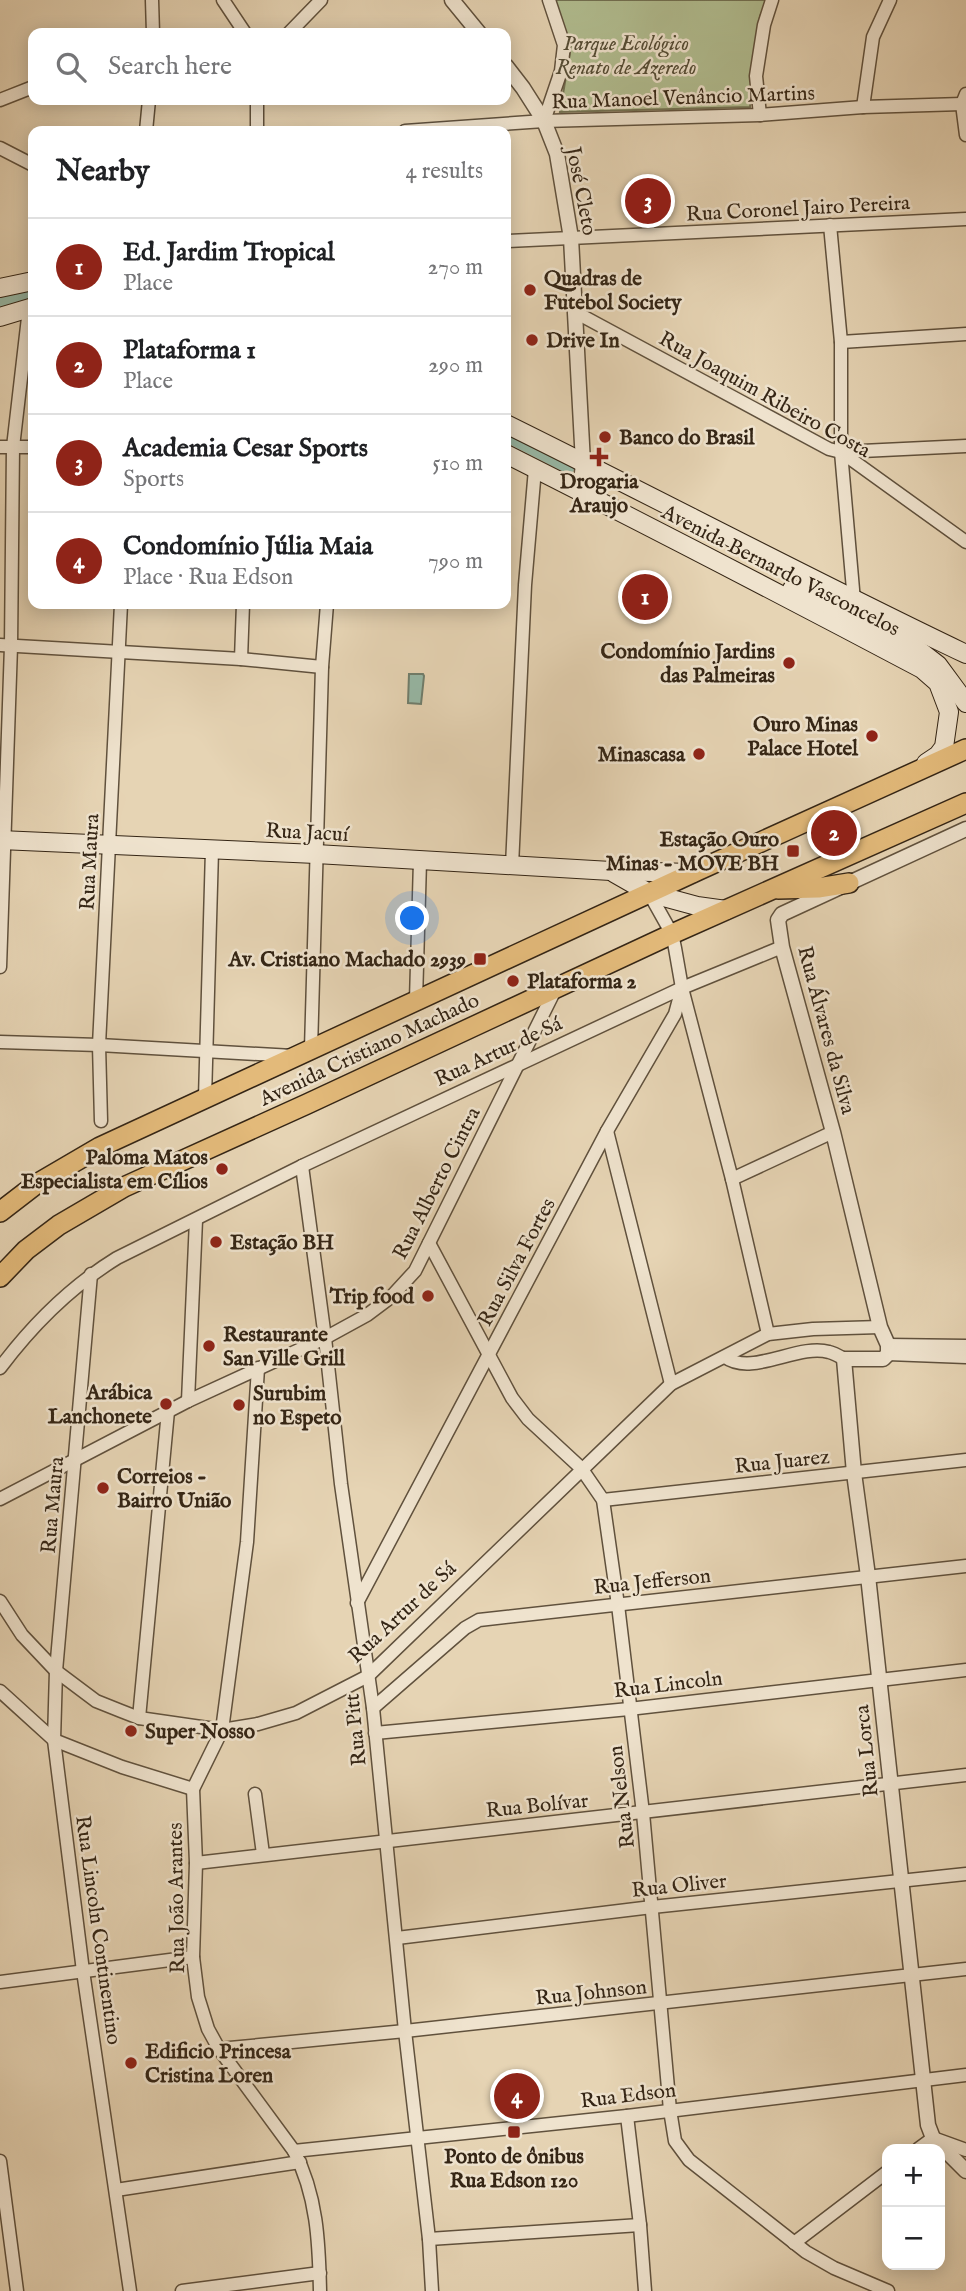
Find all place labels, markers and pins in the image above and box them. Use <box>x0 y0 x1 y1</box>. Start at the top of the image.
pin: 3 <box>625 175 671 227</box>
place label: Quadras de Futebol Society <box>544 266 682 317</box>
marker: Quadras de Futebol Society <box>522 282 538 298</box>
place label: Drive In <box>546 328 620 355</box>
marker: Drive In <box>524 332 540 348</box>
place label: Banco do Brasil <box>619 425 756 452</box>
marker: Banco do Brasil <box>597 429 613 445</box>
marker: Drogaria Araujo <box>591 449 607 465</box>
place label: Drogaria Araujo <box>560 469 639 520</box>
pin: 1 <box>622 571 668 623</box>
place label: Condomínio Jardins das Palmeiras <box>600 639 775 690</box>
marker: Condomínio Jardins das Palmeiras <box>781 655 797 671</box>
place label: Ouro Minas Palace Hotel <box>747 712 859 763</box>
marker: Ouro Minas Palace Hotel <box>864 728 880 744</box>
place label: Minascasa <box>597 742 686 769</box>
marker: Minascasa <box>691 746 707 762</box>
pin: 2 <box>811 807 857 859</box>
place label: Estação Ouro Minas - MOVE BH <box>606 827 780 878</box>
marker: Estação Ouro Minas - MOVE BH <box>785 843 801 859</box>
place label: Av. Cristiano Machado 2939 <box>228 947 466 974</box>
marker: Av. Cristiano Machado 2939 <box>472 951 488 967</box>
place label: Plataforma 2 <box>527 969 637 996</box>
marker: Plataforma 2 <box>505 973 521 989</box>
place label: Paloma Matos Especialista em Cílios <box>21 1145 208 1196</box>
marker: Paloma Matos Especialista em Cílios <box>214 1161 230 1177</box>
place label: Estação BH <box>230 1230 334 1257</box>
marker: Estação BH <box>208 1234 224 1250</box>
place label: Trip food <box>329 1284 415 1311</box>
marker: Trip food <box>420 1288 436 1304</box>
place label: Restaurante San Ville Grill <box>223 1322 346 1373</box>
marker: Restaurante San Ville Grill <box>201 1338 217 1354</box>
place label: Arábica Lanchonete <box>48 1380 153 1431</box>
place label: Surubim no Espeto <box>253 1381 342 1432</box>
marker: Arábica Lanchonete <box>158 1396 174 1412</box>
marker: Surubim no Espeto <box>231 1397 247 1413</box>
place label: Correios - Bairro União <box>117 1464 232 1515</box>
marker: Correios - Bairro União <box>95 1480 111 1496</box>
place label: Super Nosso <box>145 1719 256 1746</box>
marker: Super Nosso <box>123 1723 139 1739</box>
place label: Edificio Princesa Cristina Loren <box>145 2039 292 2090</box>
marker: Edificio Princesa Cristina Loren <box>123 2055 139 2071</box>
pin: 4 <box>494 2070 540 2122</box>
marker: Ponto de ônibus Rua Edson 120 <box>506 2124 522 2140</box>
place label: Ponto de ônibus Rua Edson 120 <box>444 2144 584 2195</box>

